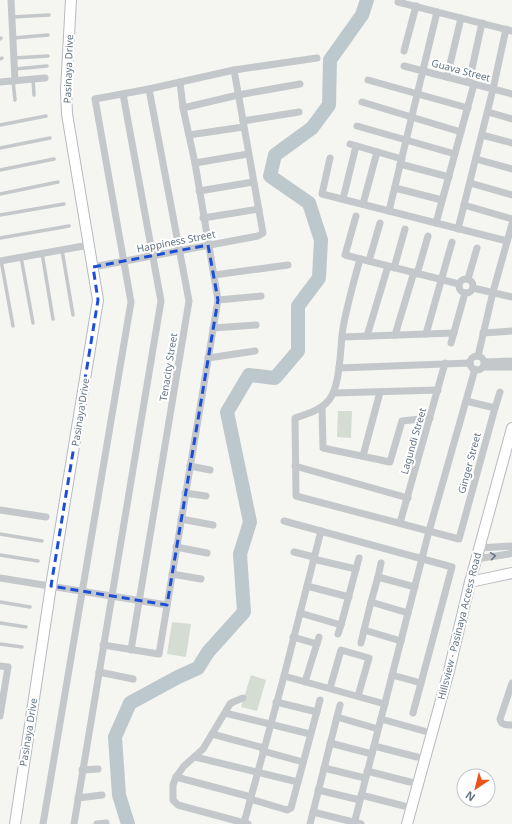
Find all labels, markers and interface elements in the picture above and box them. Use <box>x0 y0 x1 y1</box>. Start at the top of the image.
street label: Pasinaya Drive <box>60 34 76 104</box>
street label: Guava Street <box>430 55 492 85</box>
street label: Happiness Street <box>135 226 217 255</box>
street label: Tenacity Street <box>156 331 180 402</box>
street label: Pasinaya Drive <box>68 377 92 447</box>
street label: Lagundi Street <box>397 406 429 476</box>
street label: Ginger Street <box>454 431 484 495</box>
street label: Hillsview - Pasinaya Access Road <box>434 551 484 701</box>
one-way arrow <box>489 552 496 561</box>
street label: Pasinaya Drive <box>16 697 40 767</box>
north arrow <box>456 768 496 808</box>
text: N <box>462 788 478 805</box>

